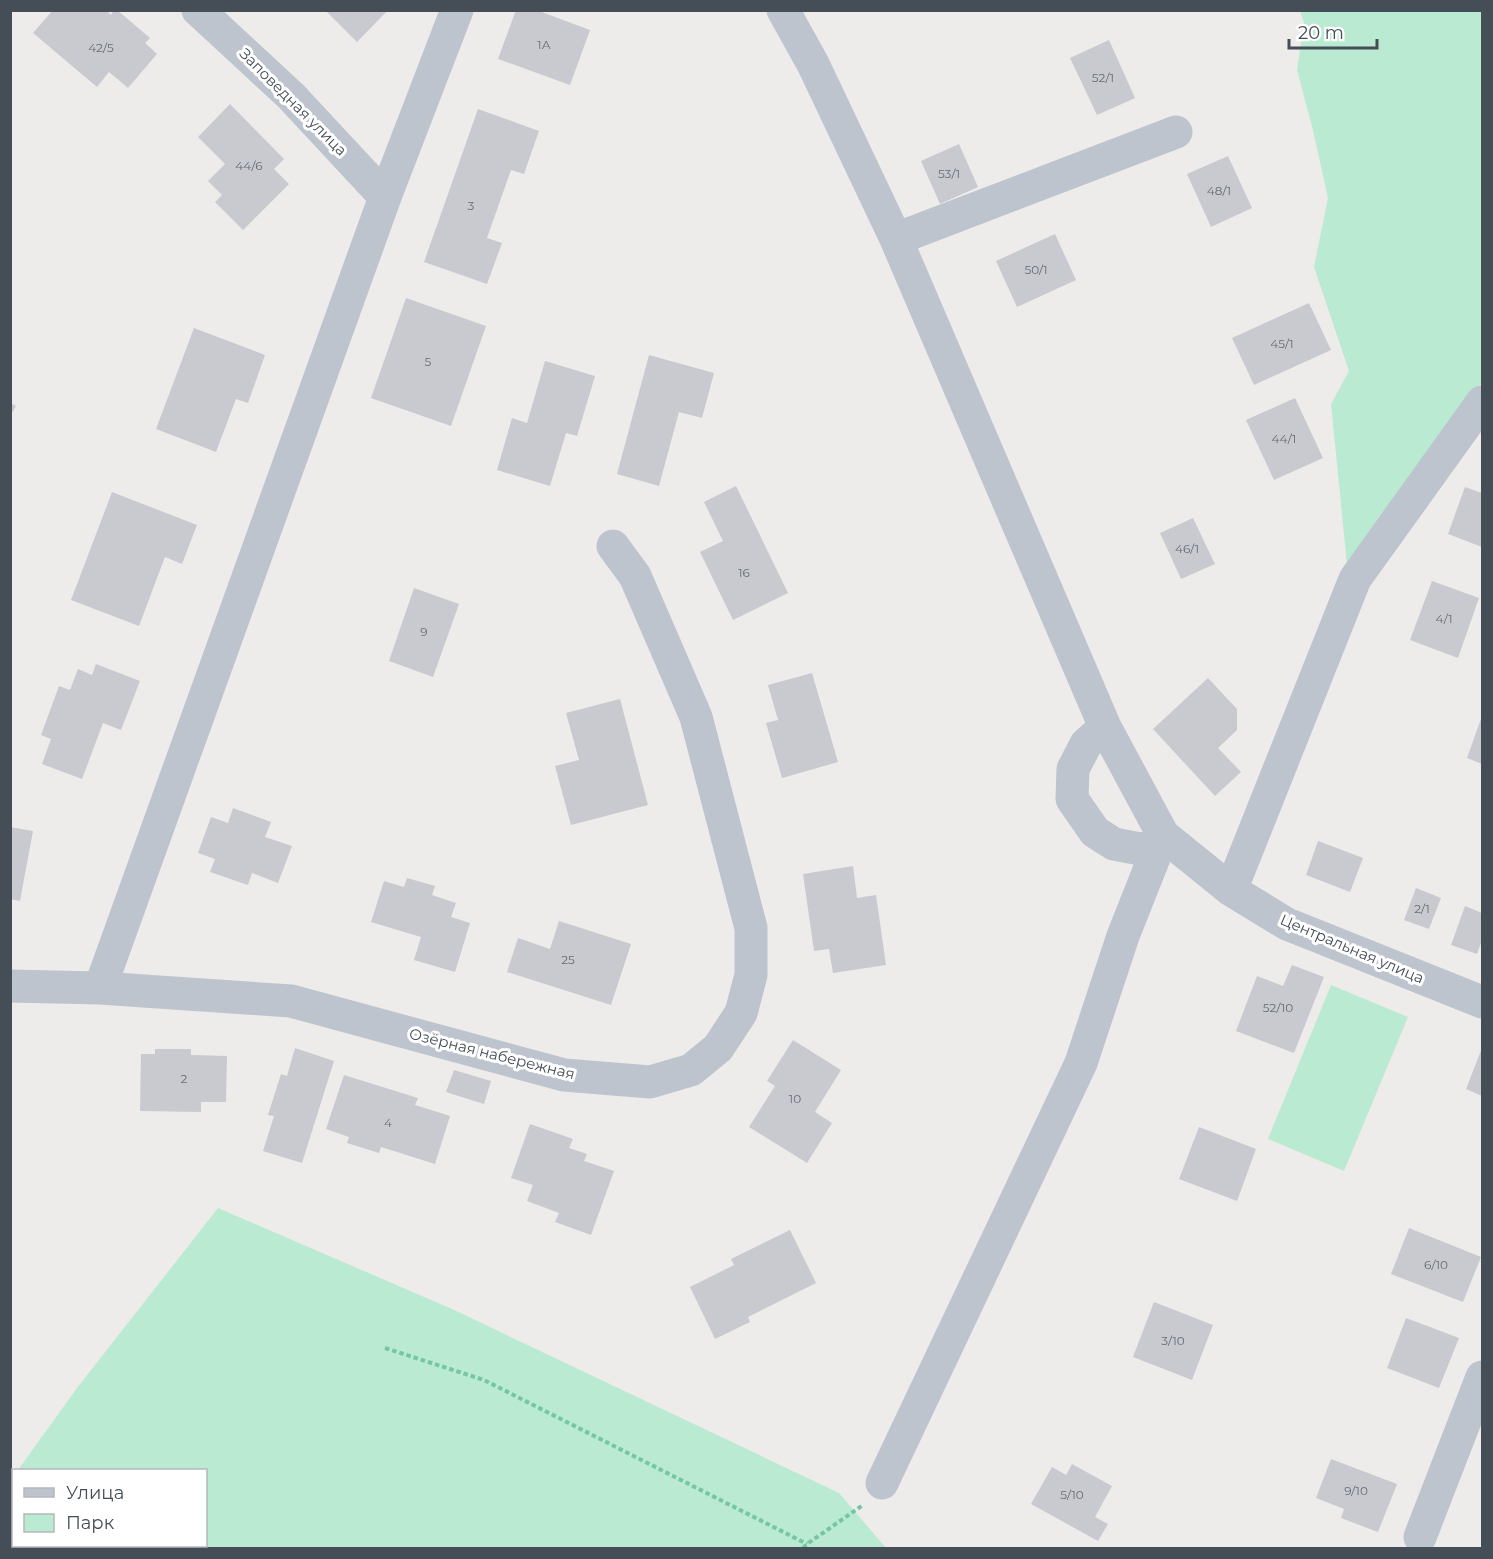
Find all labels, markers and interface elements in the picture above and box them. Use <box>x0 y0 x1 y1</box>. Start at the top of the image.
scale bar <box>1289 12 1378 50</box>
text: 20 m <box>1298 22 1344 44</box>
house number: 1А <box>537 37 551 52</box>
house number: 42/5 <box>88 40 114 55</box>
street label: Заповедная улица <box>236 44 351 159</box>
house number: 52/1 <box>1092 70 1114 85</box>
house number: 44/6 <box>235 158 263 173</box>
house number: 53/1 <box>938 166 960 181</box>
house number: 48/1 <box>1207 183 1231 198</box>
house number: 3 <box>468 198 475 213</box>
house number: 50/1 <box>1024 262 1048 277</box>
house number: 45/1 <box>1270 336 1294 351</box>
house number: 5 <box>425 354 432 369</box>
house number: 44/1 <box>1272 431 1296 446</box>
house number: 46/1 <box>1175 541 1199 556</box>
house number: 16 <box>738 565 750 580</box>
house number: 4/1 <box>1436 611 1452 626</box>
house number: 9 <box>420 624 428 639</box>
house number: 2/1 <box>1414 901 1430 916</box>
street label: Центральная улица <box>1277 910 1427 987</box>
house number: 25 <box>561 952 575 967</box>
house number: 52/10 <box>1263 1000 1293 1015</box>
street label: Озёрная набережная <box>407 1024 577 1083</box>
house number: 2 <box>181 1071 188 1086</box>
house number: 10 <box>789 1091 801 1106</box>
house number: 4 <box>384 1115 392 1130</box>
house number: 6/10 <box>1424 1257 1448 1272</box>
house number: 3/10 <box>1161 1333 1185 1348</box>
legend <box>12 1469 207 1547</box>
text: Улица <box>66 1482 124 1504</box>
house number: 9/10 <box>1344 1483 1368 1498</box>
house number: 5/10 <box>1060 1487 1084 1502</box>
text: Парк <box>66 1512 115 1534</box>

